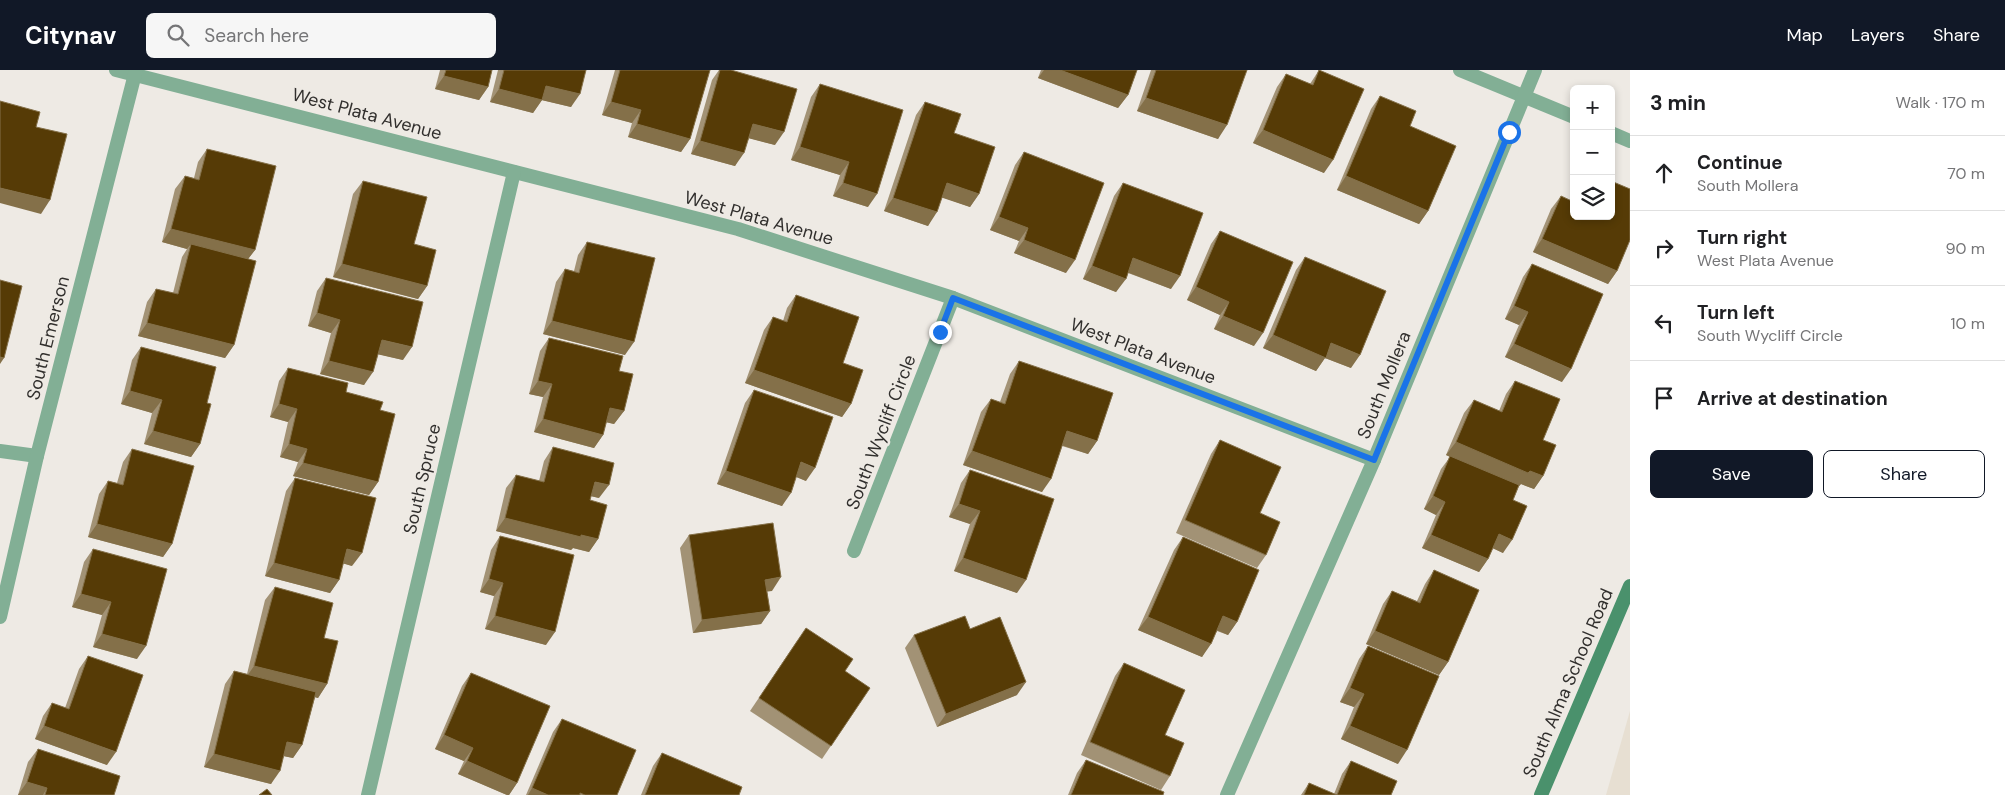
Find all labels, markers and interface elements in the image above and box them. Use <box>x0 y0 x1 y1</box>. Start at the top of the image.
search box <box>146 13 496 58</box>
text: Citynav <box>25 20 116 51</box>
icon: search <box>164 21 192 49</box>
text: Search here <box>204 23 309 48</box>
text: Map <box>1787 23 1823 47</box>
text: Layers <box>1851 23 1905 47</box>
text: Share <box>1933 23 1980 47</box>
street label: West Plata Avenue <box>290 82 444 146</box>
map controls <box>1570 85 1615 220</box>
button: + <box>1570 85 1615 130</box>
text: 3 min <box>1650 89 1706 117</box>
text: Walk · 170 m <box>1896 92 1985 113</box>
route start <box>1498 121 1521 144</box>
button: − <box>1570 130 1615 175</box>
text: Continue <box>1697 150 1783 175</box>
icon: ahead <box>1650 159 1678 187</box>
text: 70 m <box>1947 163 1985 184</box>
button: layers <box>1570 175 1615 220</box>
text: South Mollera <box>1697 175 1798 196</box>
street label: West Plata Avenue <box>682 185 836 251</box>
text: Turn right <box>1697 225 1787 250</box>
icon: right <box>1650 234 1678 262</box>
text: 90 m <box>1945 238 1985 259</box>
text: West Plata Avenue <box>1697 250 1834 271</box>
street label: South Emerson <box>21 274 75 402</box>
text: Turn left <box>1697 300 1775 325</box>
icon: left <box>1650 309 1678 337</box>
street label: West Plata Avenue <box>1067 312 1219 390</box>
text: 10 m <box>1951 313 1985 334</box>
route end <box>929 321 952 344</box>
text: South Wycliff Circle <box>1697 325 1843 346</box>
street label: South Mollera <box>1351 328 1417 442</box>
street label: South Wycliff Circle <box>840 351 922 513</box>
icon: arrive <box>1650 384 1678 412</box>
text: Arrive at destination <box>1697 386 1888 411</box>
street label: South Spruce <box>398 421 446 537</box>
button: Save <box>1650 450 1813 498</box>
button: Share <box>1823 450 1985 498</box>
street label: South Alma School Road <box>1517 585 1619 781</box>

